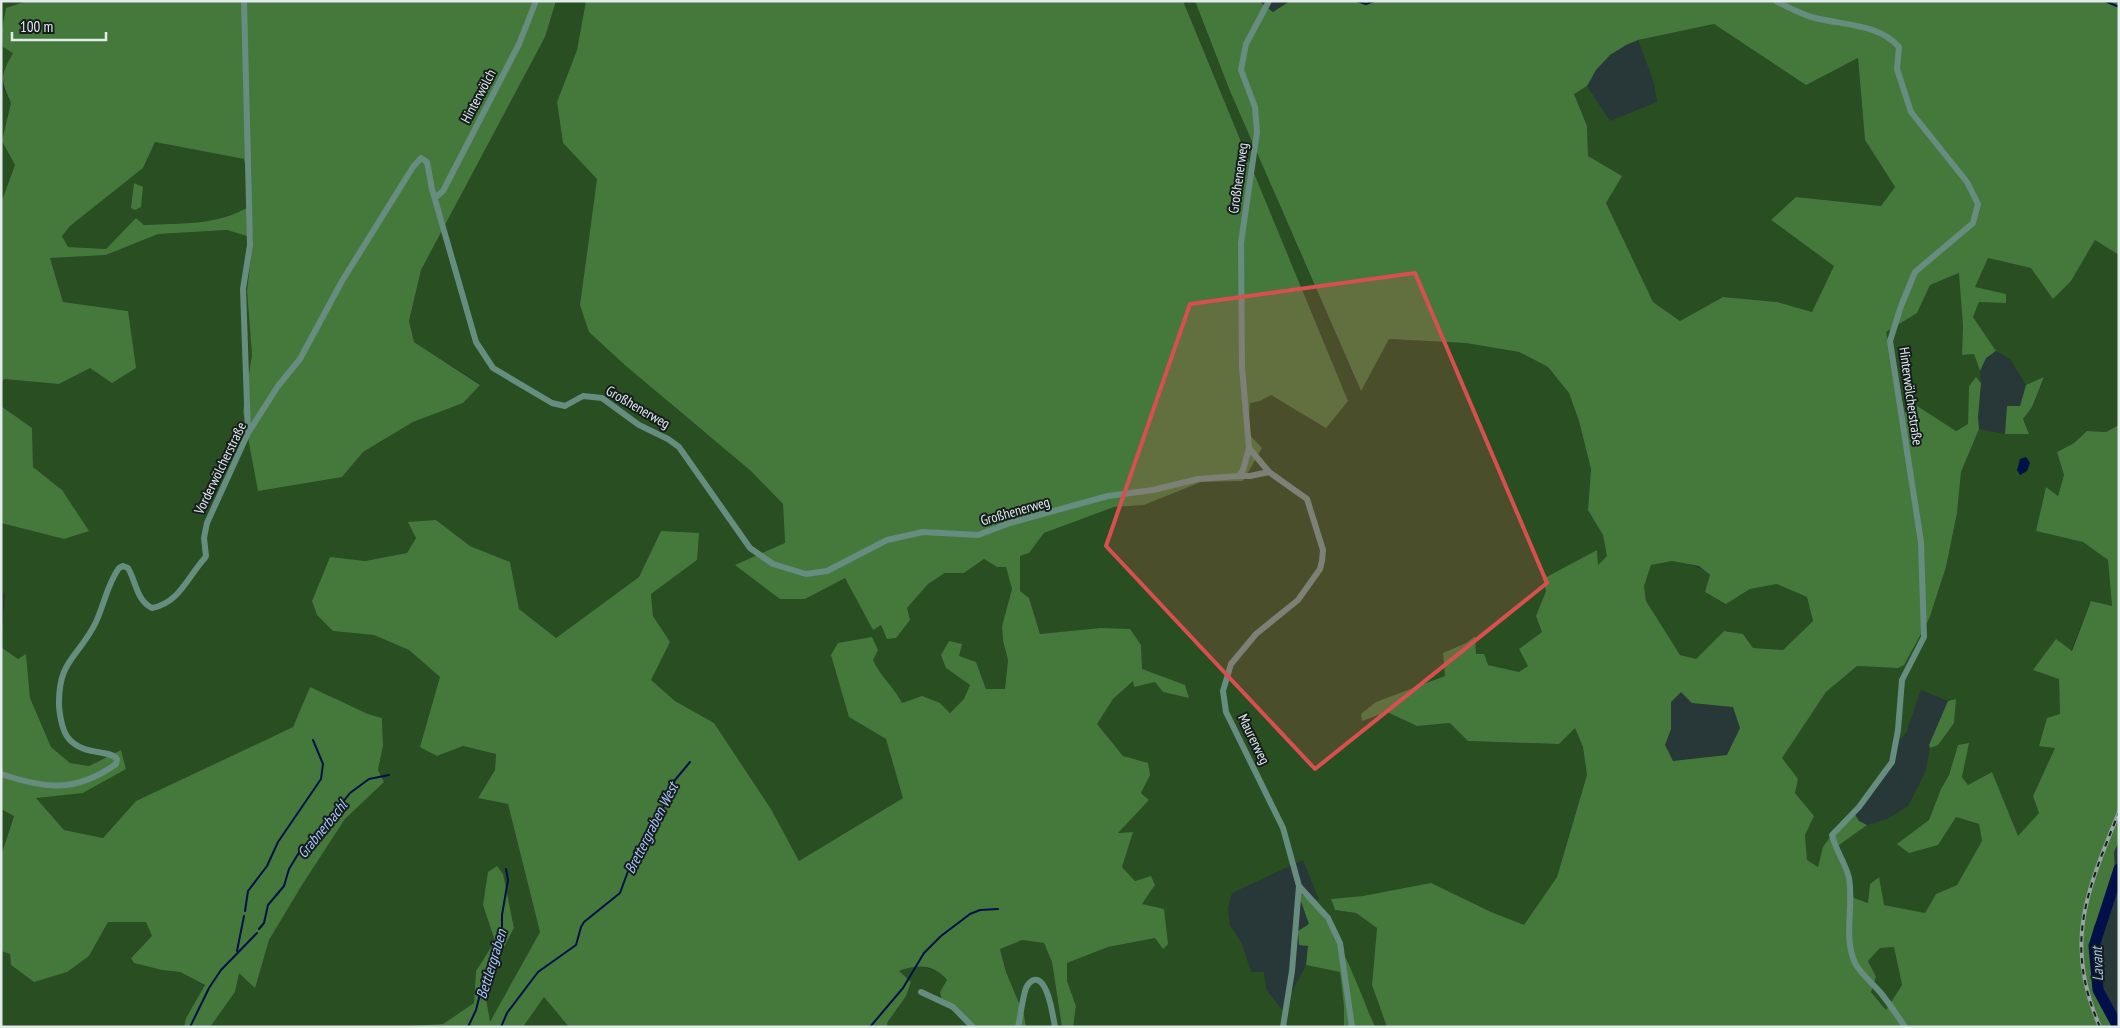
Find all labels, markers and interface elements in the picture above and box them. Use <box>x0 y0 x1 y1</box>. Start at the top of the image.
scale bar <box>12 10 106 42</box>
text: 100 m <box>20 17 53 36</box>
street label: Hinterwölch <box>456 66 500 126</box>
street label: Großhenerweg <box>1224 142 1252 214</box>
street label: Hinterwölcherstraße <box>1895 346 1927 446</box>
street label: Großhenerweg <box>603 381 673 433</box>
street label: Vorderwölcherstraße <box>190 419 250 518</box>
street label: Großhenerweg <box>978 493 1052 529</box>
street label: Maurerweg <box>1234 711 1274 767</box>
water label: Brettergraben West <box>620 778 683 877</box>
water label: Grabnerbachl <box>293 795 352 862</box>
water label: Bettlergraben <box>472 926 511 1001</box>
water label: Lavant <box>2087 945 2107 982</box>

